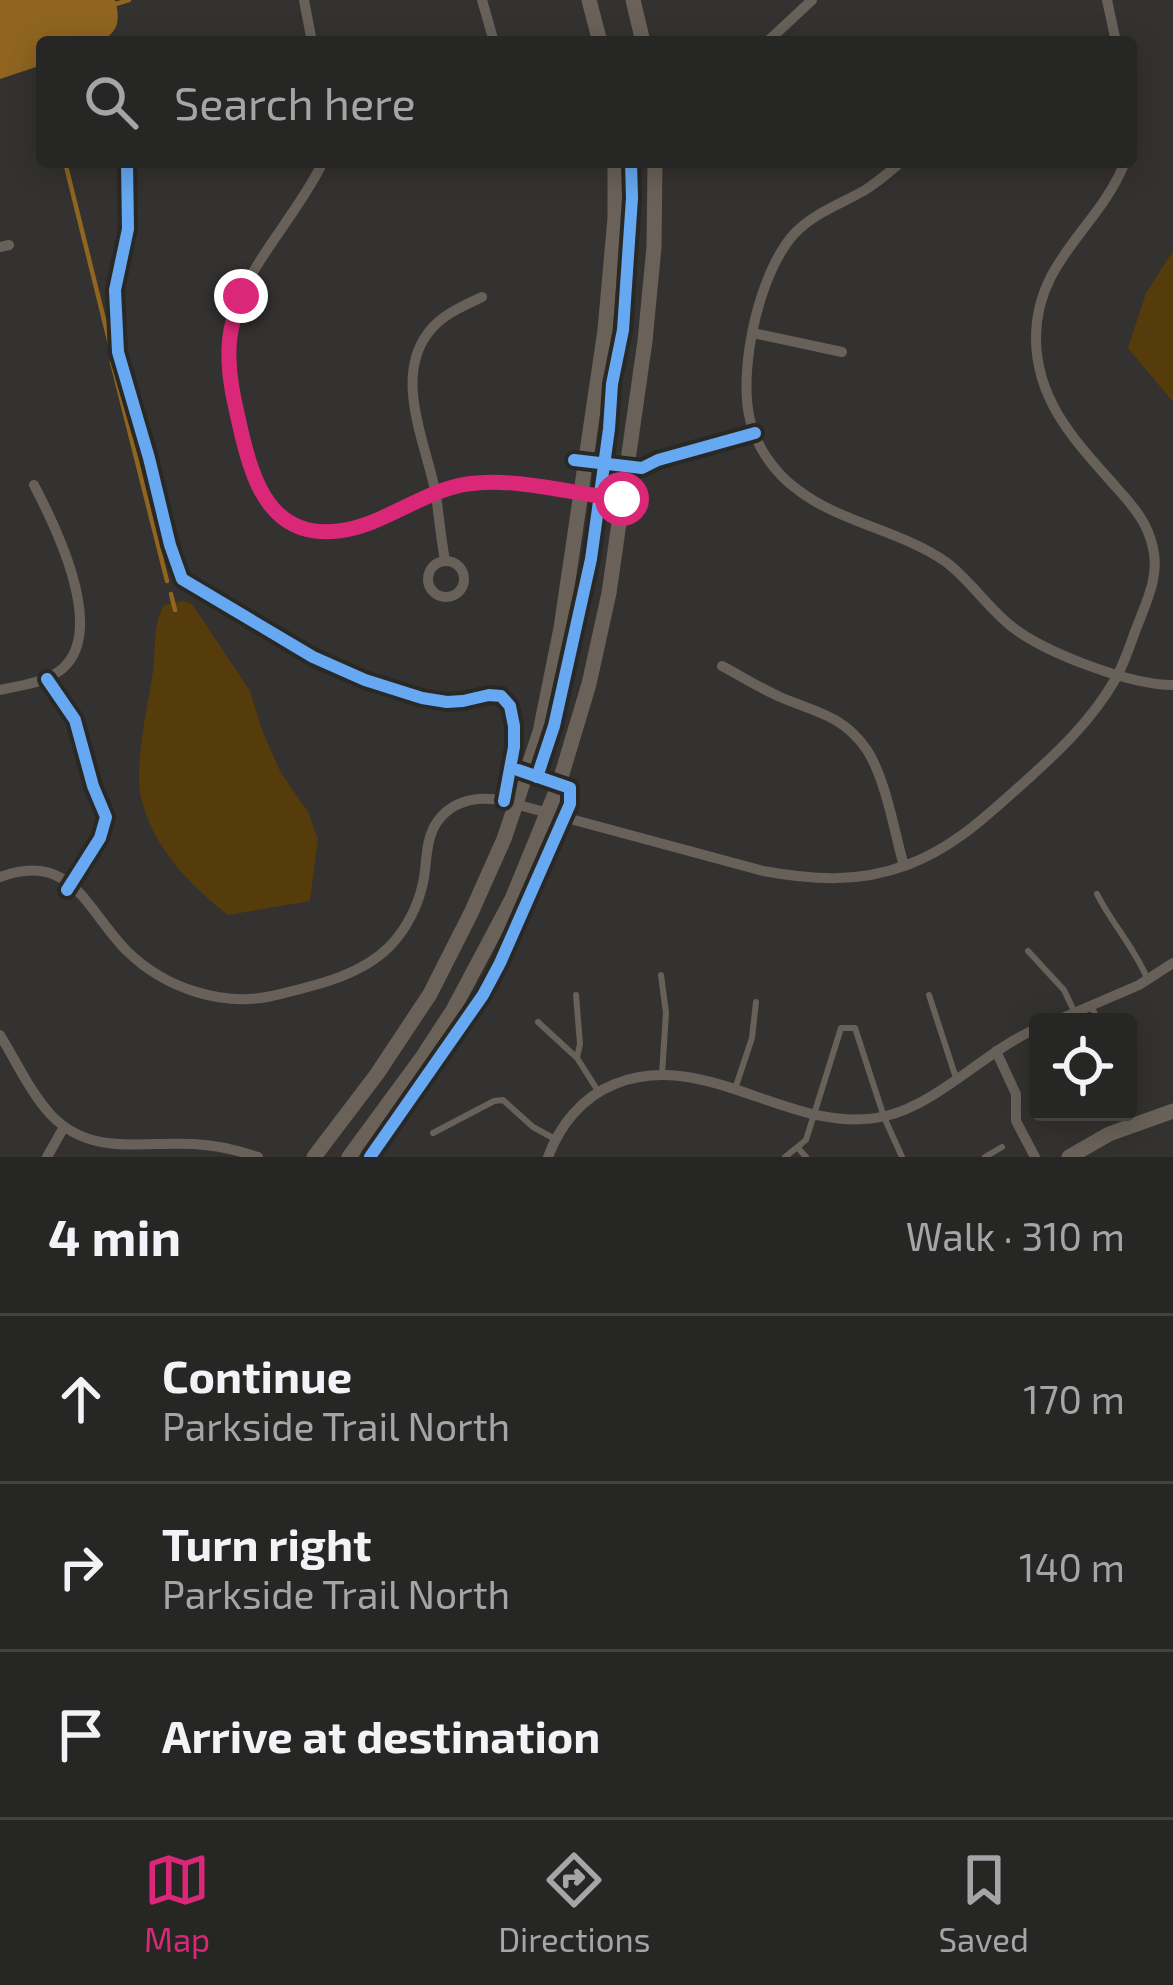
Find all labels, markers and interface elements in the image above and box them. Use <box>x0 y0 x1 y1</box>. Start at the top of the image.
search box <box>36 36 1137 168</box>
icon: search <box>78 69 144 135</box>
text: Search here <box>174 75 416 129</box>
route end <box>214 269 268 323</box>
route start <box>595 472 649 526</box>
map controls <box>1029 1013 1137 1121</box>
button: locate <box>1029 1013 1137 1121</box>
text: 4 min <box>48 1205 181 1266</box>
text: Walk · 310 m <box>906 1212 1125 1259</box>
text: Continue <box>162 1348 352 1402</box>
icon: ahead <box>48 1366 114 1432</box>
text: 170 m <box>1023 1375 1125 1422</box>
text: Parkside Trail North <box>162 1402 510 1449</box>
text: Turn right <box>162 1516 371 1570</box>
icon: right <box>48 1534 114 1600</box>
text: 140 m <box>1019 1543 1125 1590</box>
text: Parkside Trail North <box>162 1570 510 1617</box>
icon: arrive <box>48 1702 114 1768</box>
text: Arrive at destination <box>162 1708 600 1762</box>
tab: Map <box>144 1847 210 1959</box>
tab: Directions <box>498 1847 650 1959</box>
tab: Saved <box>938 1847 1029 1959</box>

